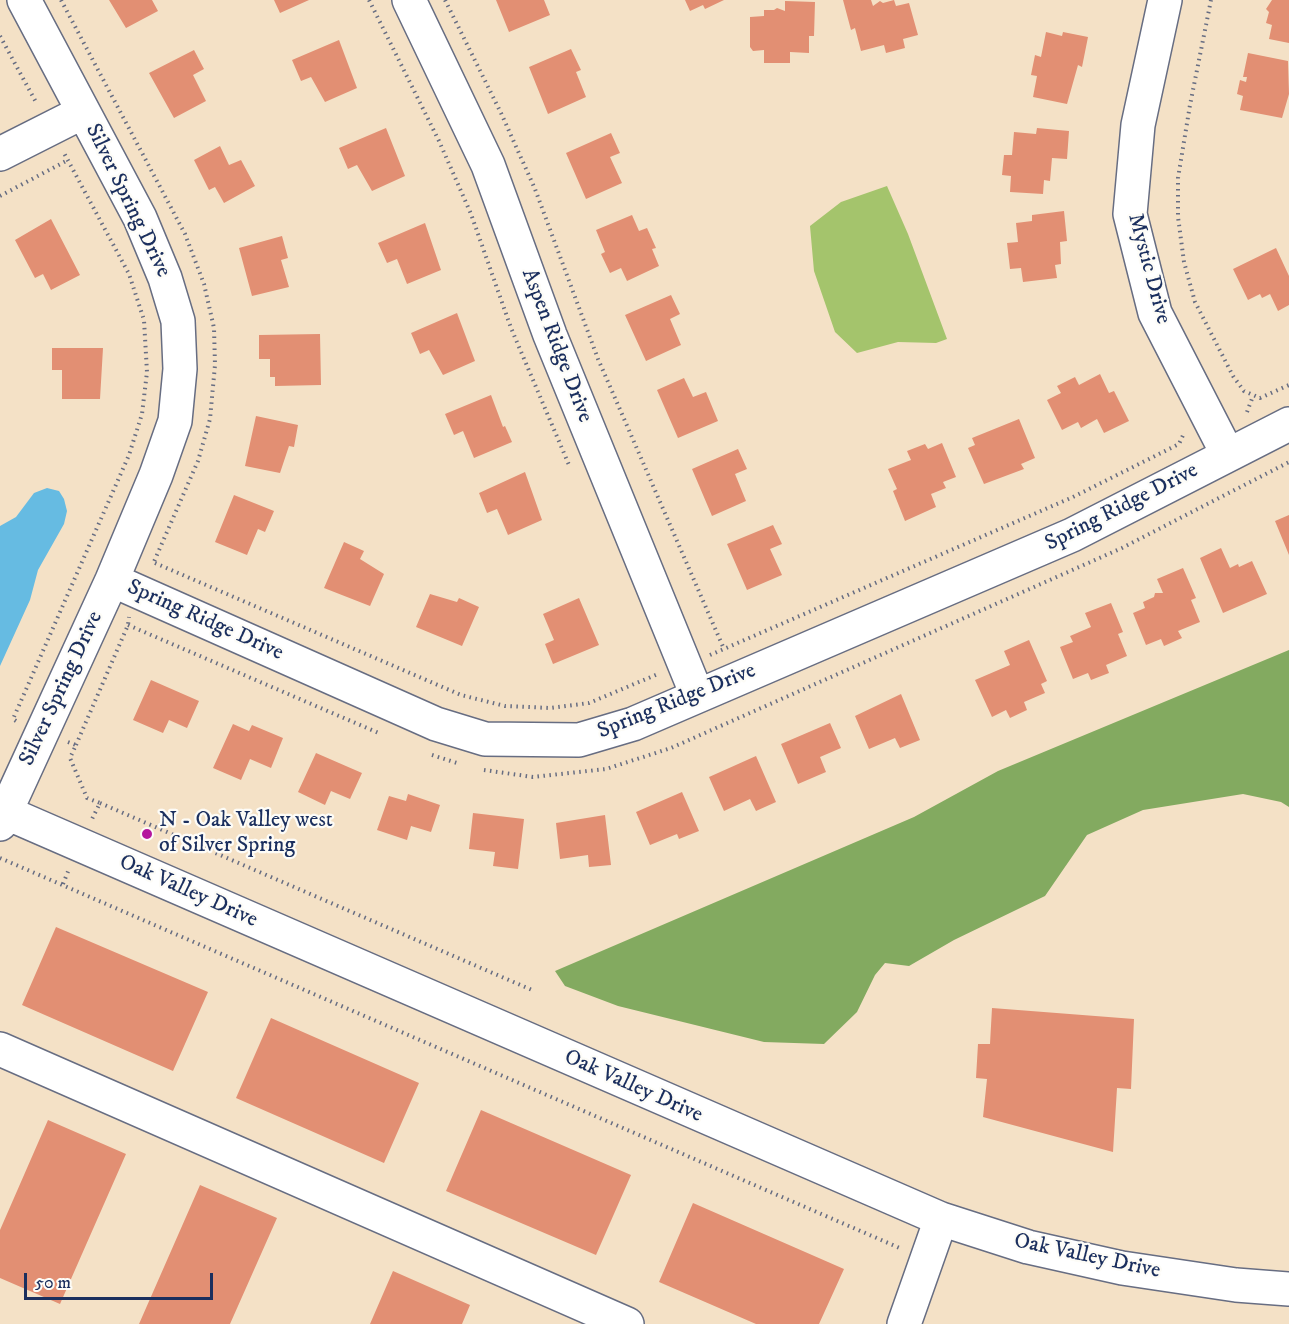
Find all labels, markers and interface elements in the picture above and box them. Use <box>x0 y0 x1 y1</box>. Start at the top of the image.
street label: Silver Spring Drive <box>78 120 176 282</box>
street label: Mystic Drive <box>1121 211 1175 327</box>
street label: Aspen Ridge Drive <box>515 265 597 427</box>
street label: Spring Ridge Drive <box>1041 458 1203 558</box>
street label: Spring Ridge Drive <box>123 575 287 667</box>
street label: Silver Spring Drive <box>15 608 109 770</box>
street label: Spring Ridge Drive <box>594 658 760 746</box>
place label: N - Oak Valley west of Silver Spring <box>159 808 333 860</box>
marker: N - Oak Valley west of Silver Spring <box>140 827 154 841</box>
street label: Oak Valley Drive <box>115 850 261 934</box>
street label: Oak Valley Drive <box>560 1045 706 1129</box>
street label: Oak Valley Drive <box>1011 1229 1163 1285</box>
scale bar <box>27 1261 216 1299</box>
text: 50 m <box>35 1272 71 1294</box>

